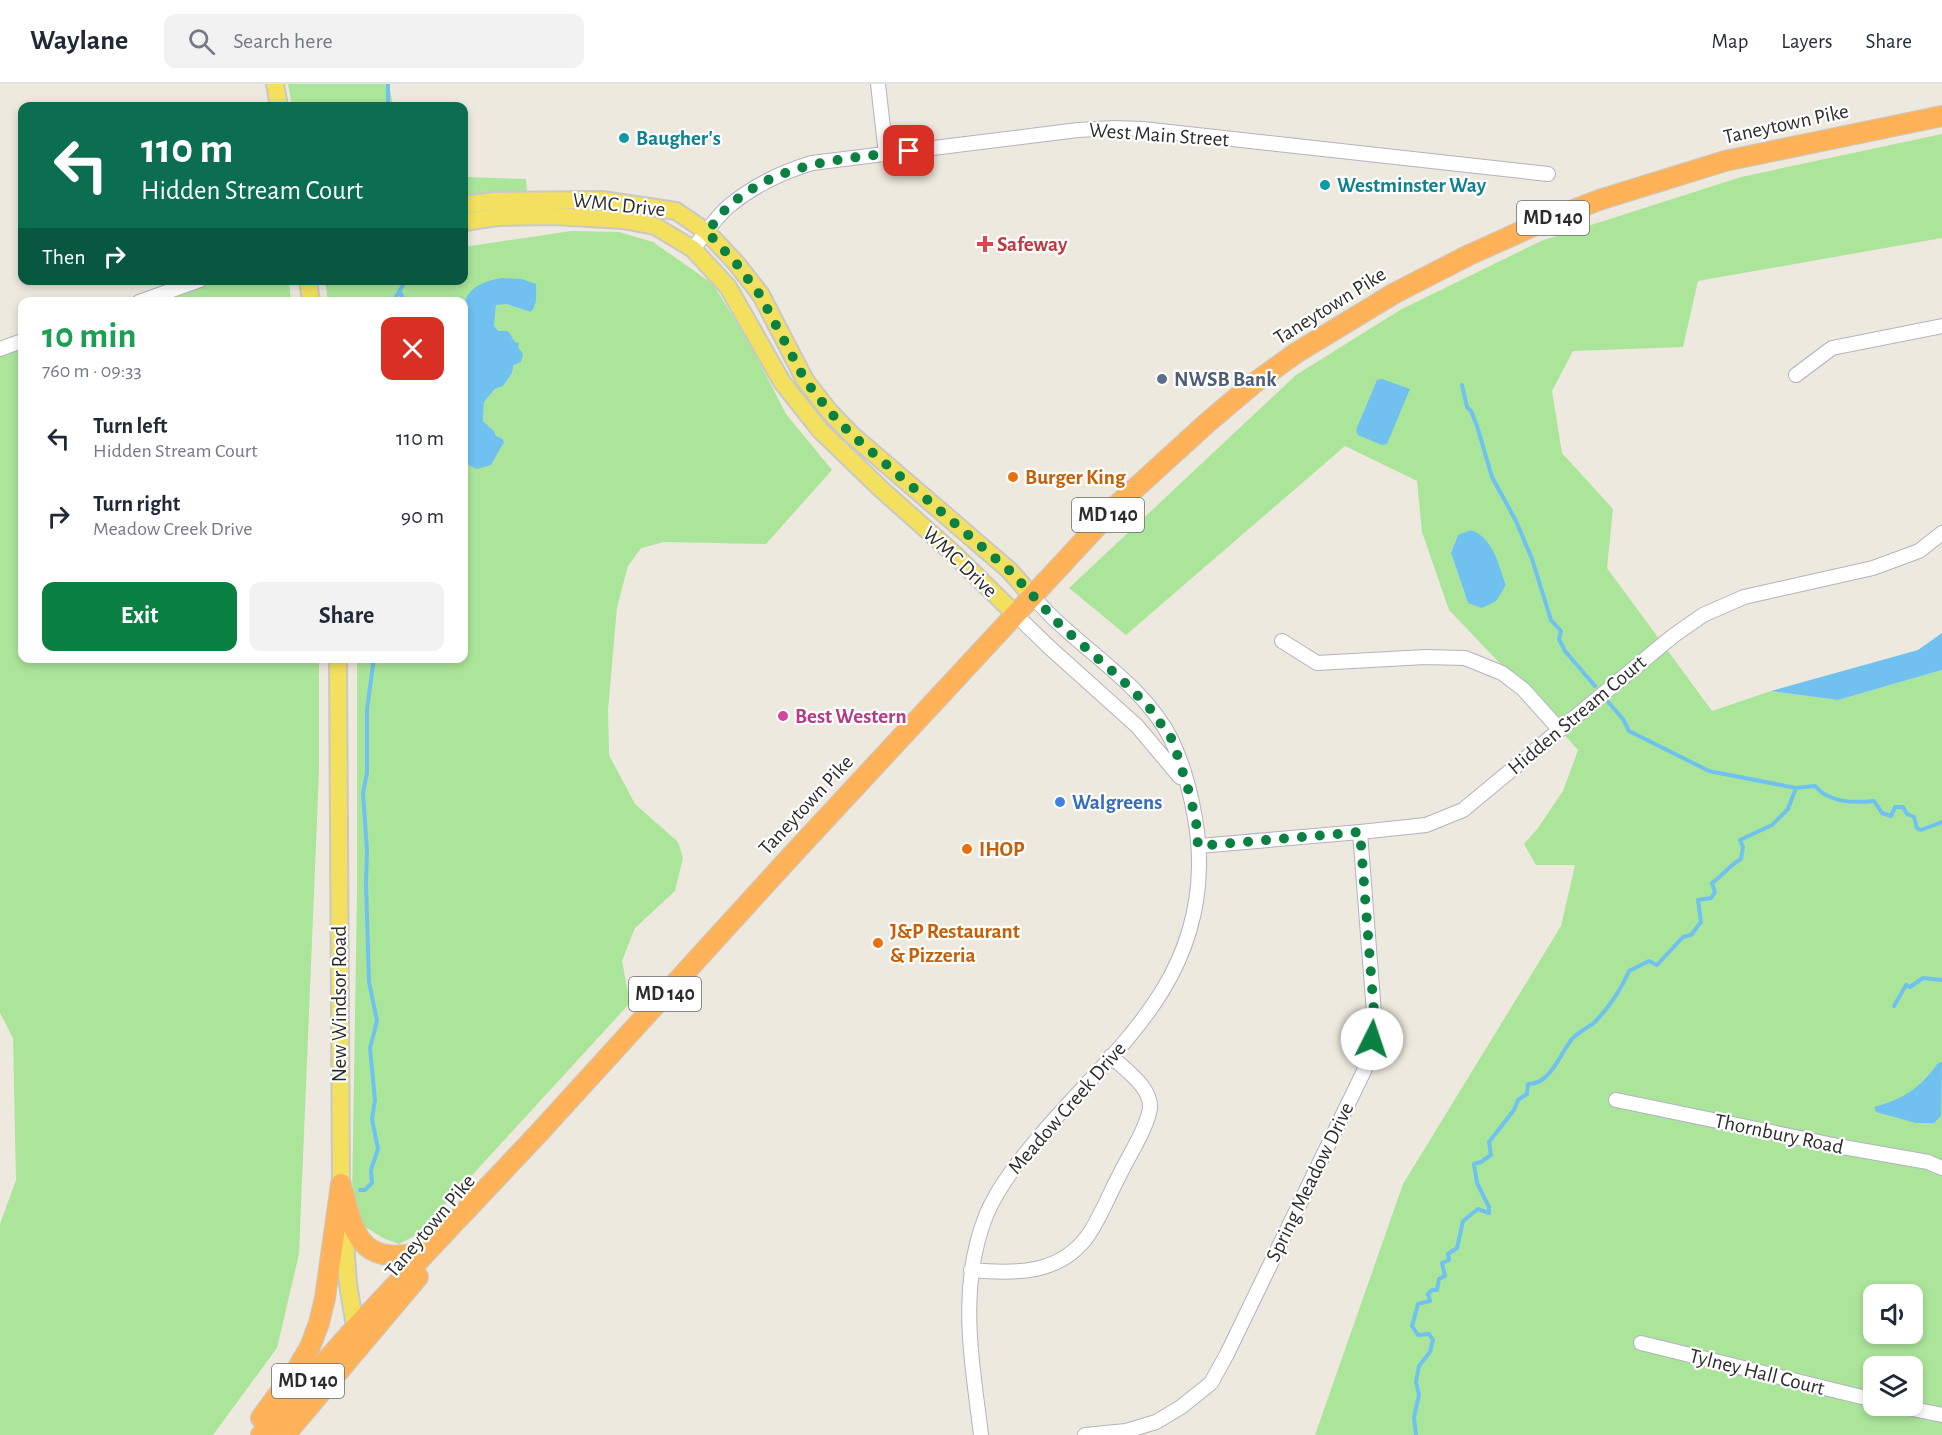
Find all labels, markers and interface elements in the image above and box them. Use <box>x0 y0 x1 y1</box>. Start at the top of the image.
search box <box>164 14 584 68</box>
icon: search <box>185 25 218 58</box>
text: Waylane <box>30 27 128 55</box>
text: Search here <box>233 30 333 52</box>
text: Map <box>1712 31 1748 52</box>
text: Layers <box>1781 31 1832 52</box>
text: Share <box>1865 31 1912 52</box>
street label: Taneytown Pike <box>1721 100 1851 148</box>
street label: West Main Street <box>1088 120 1230 150</box>
pin <box>883 125 934 176</box>
icon: left <box>42 126 120 204</box>
text: 110 m <box>141 128 233 170</box>
place label: Baugher's <box>636 128 721 149</box>
marker: Baugher's <box>617 131 631 145</box>
icon: arrive <box>892 134 925 167</box>
place label: Westminster Way <box>1337 175 1487 196</box>
text: Hidden Stream Court <box>141 177 363 204</box>
marker: Westminster Way <box>1318 178 1332 192</box>
street label: WMC Drive <box>572 190 666 220</box>
road number: MD 140 <box>1517 201 1589 235</box>
place label: Safeway <box>997 234 1068 255</box>
marker: Safeway <box>978 237 992 251</box>
icon: right <box>98 240 131 273</box>
text: Then <box>42 246 86 268</box>
street label: Taneytown Pike <box>1270 263 1390 349</box>
button: close <box>381 317 444 380</box>
text: 10 min <box>42 318 137 354</box>
text: 760 m · 09:33 <box>42 361 142 381</box>
place label: NWSB Bank <box>1174 369 1277 390</box>
marker: NWSB Bank <box>1155 372 1169 386</box>
text: Turn left <box>93 415 167 437</box>
icon: left <box>42 422 75 455</box>
text: 110 m <box>396 427 444 449</box>
text: Hidden Stream Court <box>93 441 258 461</box>
place label: Burger King <box>1025 467 1126 488</box>
marker: Burger King <box>1006 470 1020 484</box>
text: Turn right <box>93 493 180 515</box>
road number: MD 140 <box>1072 498 1144 532</box>
icon: right <box>42 500 75 533</box>
text: 90 m <box>401 505 444 527</box>
text: Meadow Creek Drive <box>93 519 252 539</box>
street label: WMC Drive <box>919 523 1001 601</box>
button: Exit <box>42 582 237 651</box>
button: Share <box>249 582 444 651</box>
street label: Hidden Stream Court <box>1504 651 1650 779</box>
place label: Best Western <box>795 706 907 727</box>
marker: Best Western <box>776 709 790 723</box>
street label: Taneytown Pike <box>755 751 857 859</box>
place label: Walgreens <box>1072 792 1162 813</box>
marker: Walgreens <box>1053 795 1067 809</box>
place label: IHOP <box>979 839 1025 860</box>
marker: IHOP <box>960 842 974 856</box>
place label: J&P Restaurant & Pizzeria <box>890 921 1020 966</box>
street label: New Windsor Road <box>329 926 350 1082</box>
marker: J&P Restaurant & Pizzeria <box>871 936 885 950</box>
road number: MD 140 <box>629 977 701 1011</box>
position arrow <box>1340 1007 1404 1071</box>
street label: Meadow Creek Drive <box>1004 1038 1130 1178</box>
street label: Spring Meadow Drive <box>1262 1099 1358 1265</box>
street label: Thornbury Road <box>1713 1110 1845 1158</box>
street label: Taneytown Pike <box>381 1170 479 1282</box>
map controls <box>1863 1284 1923 1416</box>
button: sound <box>1863 1284 1923 1344</box>
street label: Tylney Hall Court <box>1687 1345 1827 1399</box>
button: layers <box>1863 1356 1923 1416</box>
road number: MD 140 <box>272 1364 344 1398</box>

